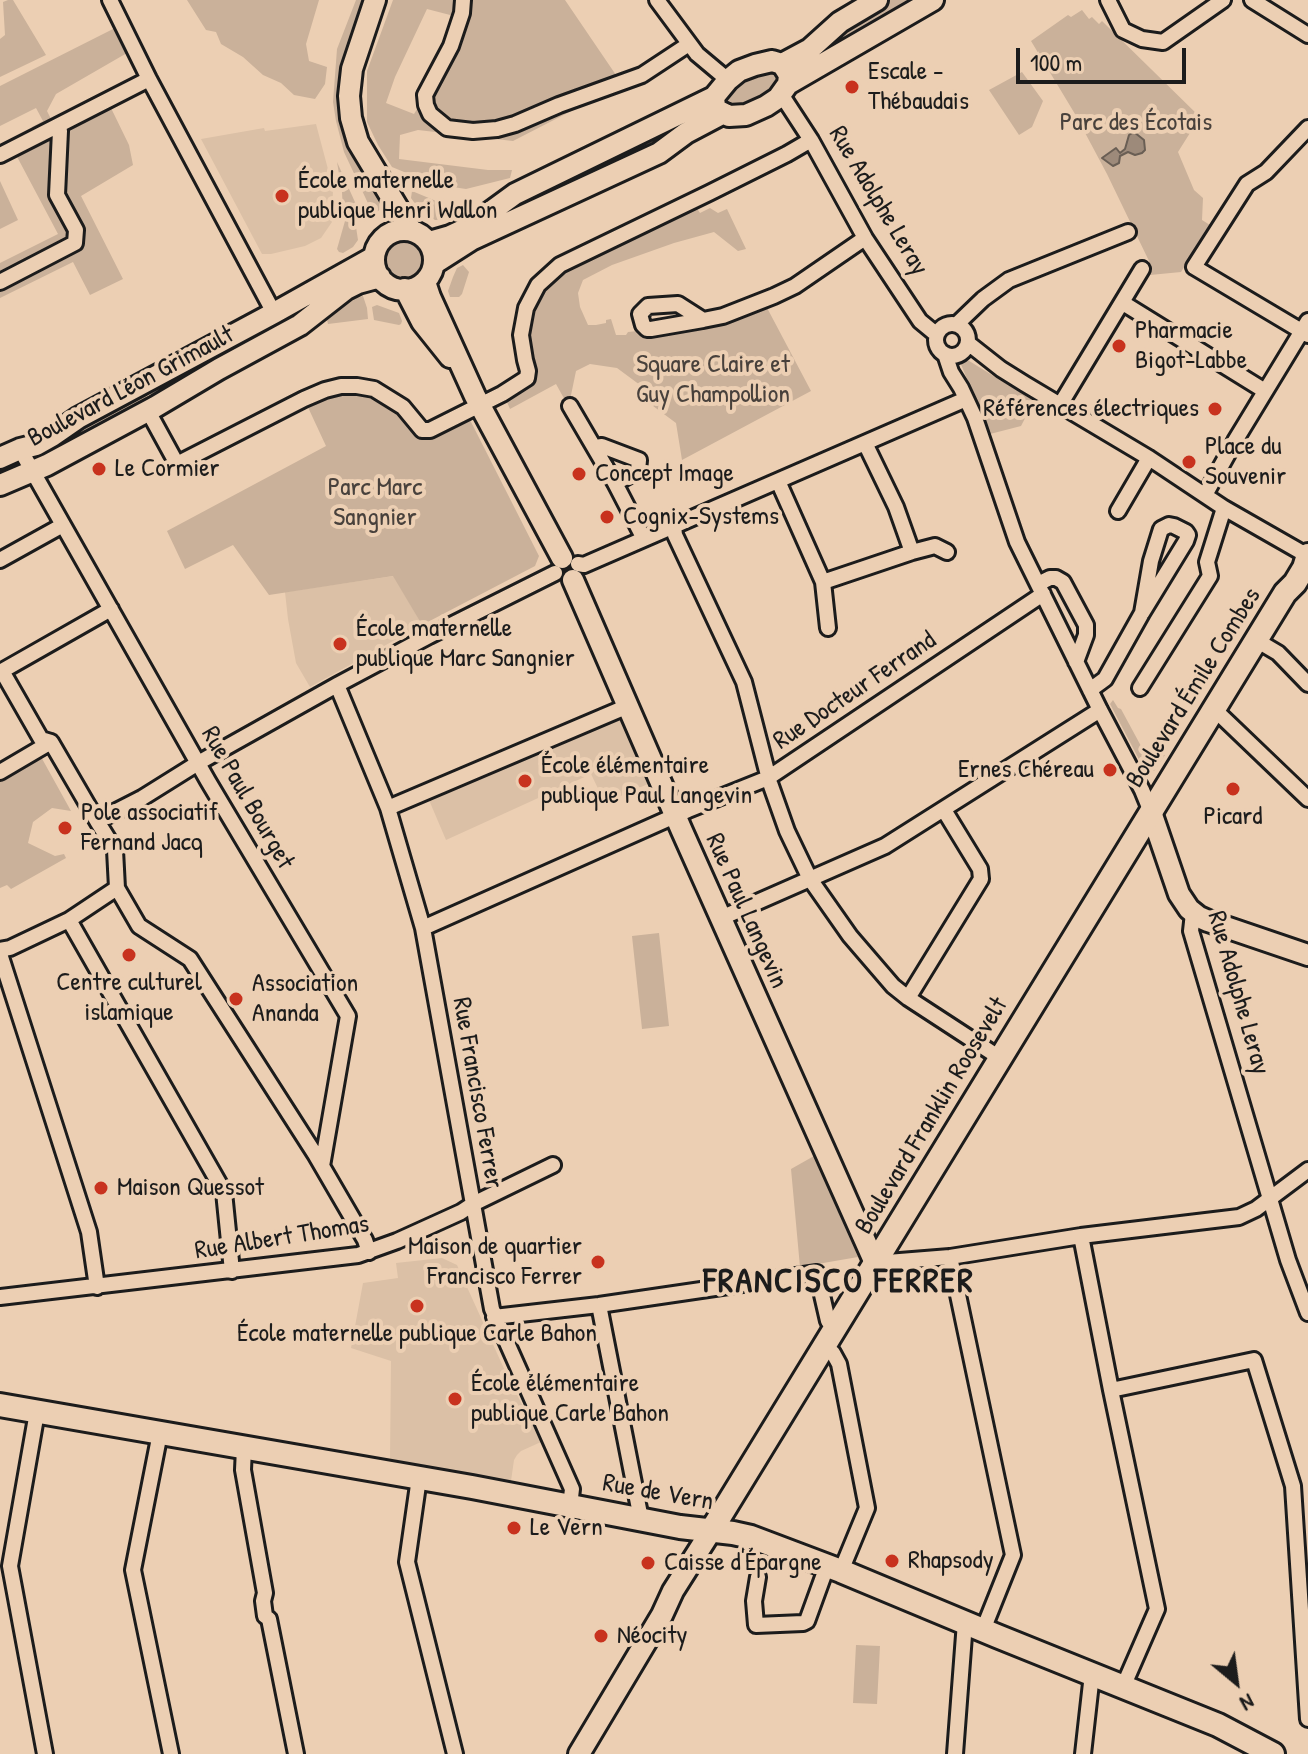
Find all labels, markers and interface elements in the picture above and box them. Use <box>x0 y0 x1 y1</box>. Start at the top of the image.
scale bar <box>1020 32 1190 82</box>
text: 100 m <box>1030 46 1082 78</box>
place label: Escale - Thébaudais <box>868 56 969 118</box>
marker: Escale - Thébaudais <box>843 78 861 96</box>
park label: Parc des Écotais <box>1060 107 1212 139</box>
street label: Rue Adolphe Leray <box>821 121 935 281</box>
place label: École maternelle publique Henri Wallon <box>298 165 497 226</box>
marker: École maternelle publique Henri Wallon <box>273 187 291 205</box>
place label: Pharmacie Bigot-Labbe <box>1135 315 1247 376</box>
street label: Boulevard Léon Grimault <box>23 320 239 454</box>
marker: Pharmacie Bigot-Labbe <box>1110 337 1128 355</box>
park label: Square Claire et Guy Champollion <box>636 349 790 410</box>
place label: Références électriques <box>983 393 1199 425</box>
marker: Références électriques <box>1206 400 1224 418</box>
place label: Place du Souvenir <box>1205 431 1286 492</box>
place label: Le Cormier <box>115 453 220 485</box>
marker: Place du Souvenir <box>1180 453 1198 471</box>
place label: Concept Image <box>595 458 734 490</box>
marker: Le Cormier <box>90 460 108 478</box>
marker: Concept Image <box>570 465 588 483</box>
park label: Parc Marc Sangnier <box>328 472 422 534</box>
place label: Cognix-Systems <box>623 501 779 533</box>
marker: Cognix-Systems <box>598 508 616 526</box>
street label: Boulevard Émile Combes <box>1120 582 1268 794</box>
place label: École maternelle publique Marc Sangnier <box>356 613 575 674</box>
street label: Rue Docteur Ferrand <box>768 625 942 757</box>
marker: École maternelle publique Marc Sangnier <box>331 635 349 653</box>
street label: Rue Paul Bourget <box>194 721 300 875</box>
place label: École élémentaire publique Paul Langevin <box>541 750 752 812</box>
place label: Ernes Chéreau <box>958 754 1094 786</box>
marker: Ernes Chéreau <box>1101 761 1119 779</box>
marker: École élémentaire publique Paul Langevin <box>516 772 534 790</box>
marker: Picard <box>1224 780 1242 798</box>
place label: Pole associatif Fernand Jacq <box>81 797 218 858</box>
place label: Picard <box>1204 801 1262 833</box>
marker: Pole associatif Fernand Jacq <box>56 819 74 837</box>
street label: Rue Paul Langevin <box>698 829 794 993</box>
street label: Rue Adolphe Leray <box>1200 908 1276 1078</box>
marker: Centre culturel islamique <box>120 946 138 964</box>
place label: Centre culturel islamique <box>56 967 202 1028</box>
place label: Association Ananda <box>252 968 358 1030</box>
marker: Association Ananda <box>227 990 245 1008</box>
street label: Boulevard Franklin Roosevelt <box>849 992 1015 1240</box>
street label: Rue Francisco Ferrer <box>445 995 509 1191</box>
place label: Maison Quessot <box>117 1172 264 1204</box>
marker: Maison Quessot <box>92 1179 110 1197</box>
street label: Rue Albert Thomas <box>193 1209 371 1267</box>
place label: Maison de quartier Francisco Ferrer <box>408 1231 582 1292</box>
marker: Maison de quartier Francisco Ferrer <box>589 1253 607 1271</box>
district label: FRANCISCO FERRER <box>703 1263 975 1303</box>
marker: École maternelle publique Carle Bahon <box>408 1297 426 1315</box>
place label: École maternelle publique Carle Bahon <box>237 1318 597 1350</box>
place label: École élémentaire publique Carle Bahon <box>471 1368 669 1430</box>
marker: École élémentaire publique Carle Bahon <box>446 1390 464 1408</box>
street label: Rue de Vern <box>600 1468 716 1518</box>
place label: Le Vern <box>530 1512 603 1544</box>
marker: Le Vern <box>505 1519 523 1537</box>
place label: Rhapsody <box>908 1545 994 1577</box>
place label: Caisse d'Épargne <box>664 1547 822 1579</box>
marker: Rhapsody <box>883 1552 901 1570</box>
marker: Caisse d'Épargne <box>639 1554 657 1572</box>
place label: Néocity <box>617 1620 688 1652</box>
marker: Néocity <box>592 1627 610 1645</box>
north arrow <box>1196 1642 1276 1722</box>
text: N <box>1235 1687 1260 1719</box>

